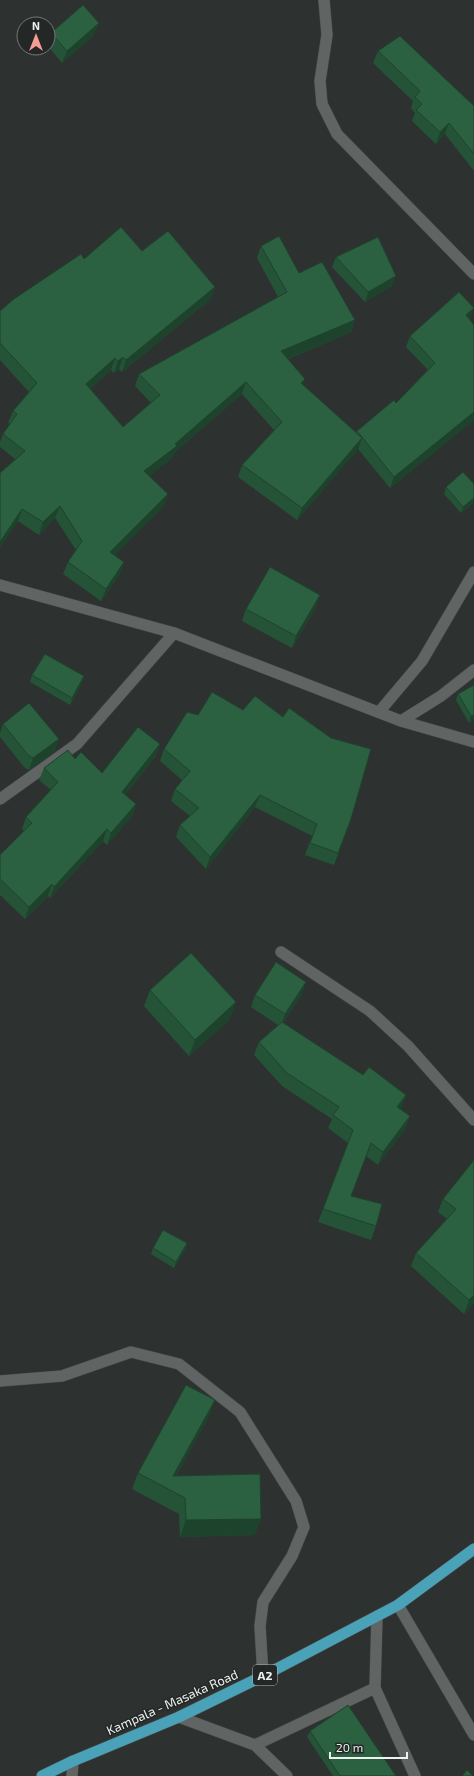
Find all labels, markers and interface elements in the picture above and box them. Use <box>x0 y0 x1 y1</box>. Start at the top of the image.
north arrow <box>16 16 56 56</box>
text: N <box>32 19 40 32</box>
road number: A2 <box>253 1665 277 1685</box>
street label: Kampala - Masaka Road <box>104 1666 240 1738</box>
scale bar <box>330 1734 407 1760</box>
text: 20 m <box>336 1740 363 1754</box>

